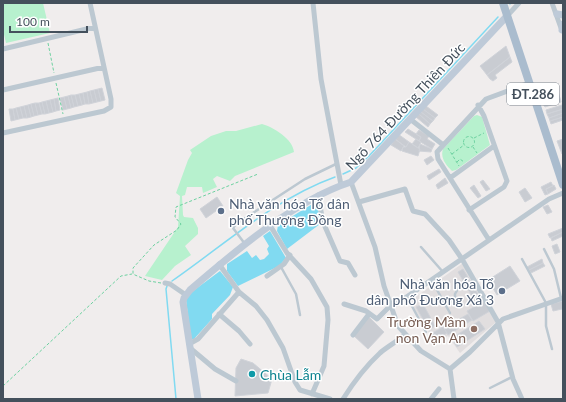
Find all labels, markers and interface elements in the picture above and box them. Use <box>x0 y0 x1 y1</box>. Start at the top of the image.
scale bar <box>10 8 87 34</box>
text: 100 m <box>16 14 50 29</box>
street label: Ngõ 764 Đường Thiên Đức <box>342 39 469 173</box>
road number: ĐT.286 <box>507 83 559 105</box>
place label: Nhà văn hóa Tổ dân phố Thượng Đồng <box>229 195 350 228</box>
marker: Nhà văn hóa Tổ dân phố Thượng Đồng <box>216 206 226 216</box>
place label: Nhà văn hóa Tổ dân phố Đương Xá 3 <box>366 275 494 308</box>
marker: Nhà văn hóa Tổ dân phố Đương Xá 3 <box>497 286 507 296</box>
place label: Trường Mầm non Vạn An <box>387 313 466 346</box>
marker: Trường Mầm non Vạn An <box>469 324 479 334</box>
place label: Chùa Lẫm <box>260 366 321 383</box>
marker: Chùa Lẫm <box>247 369 257 379</box>

